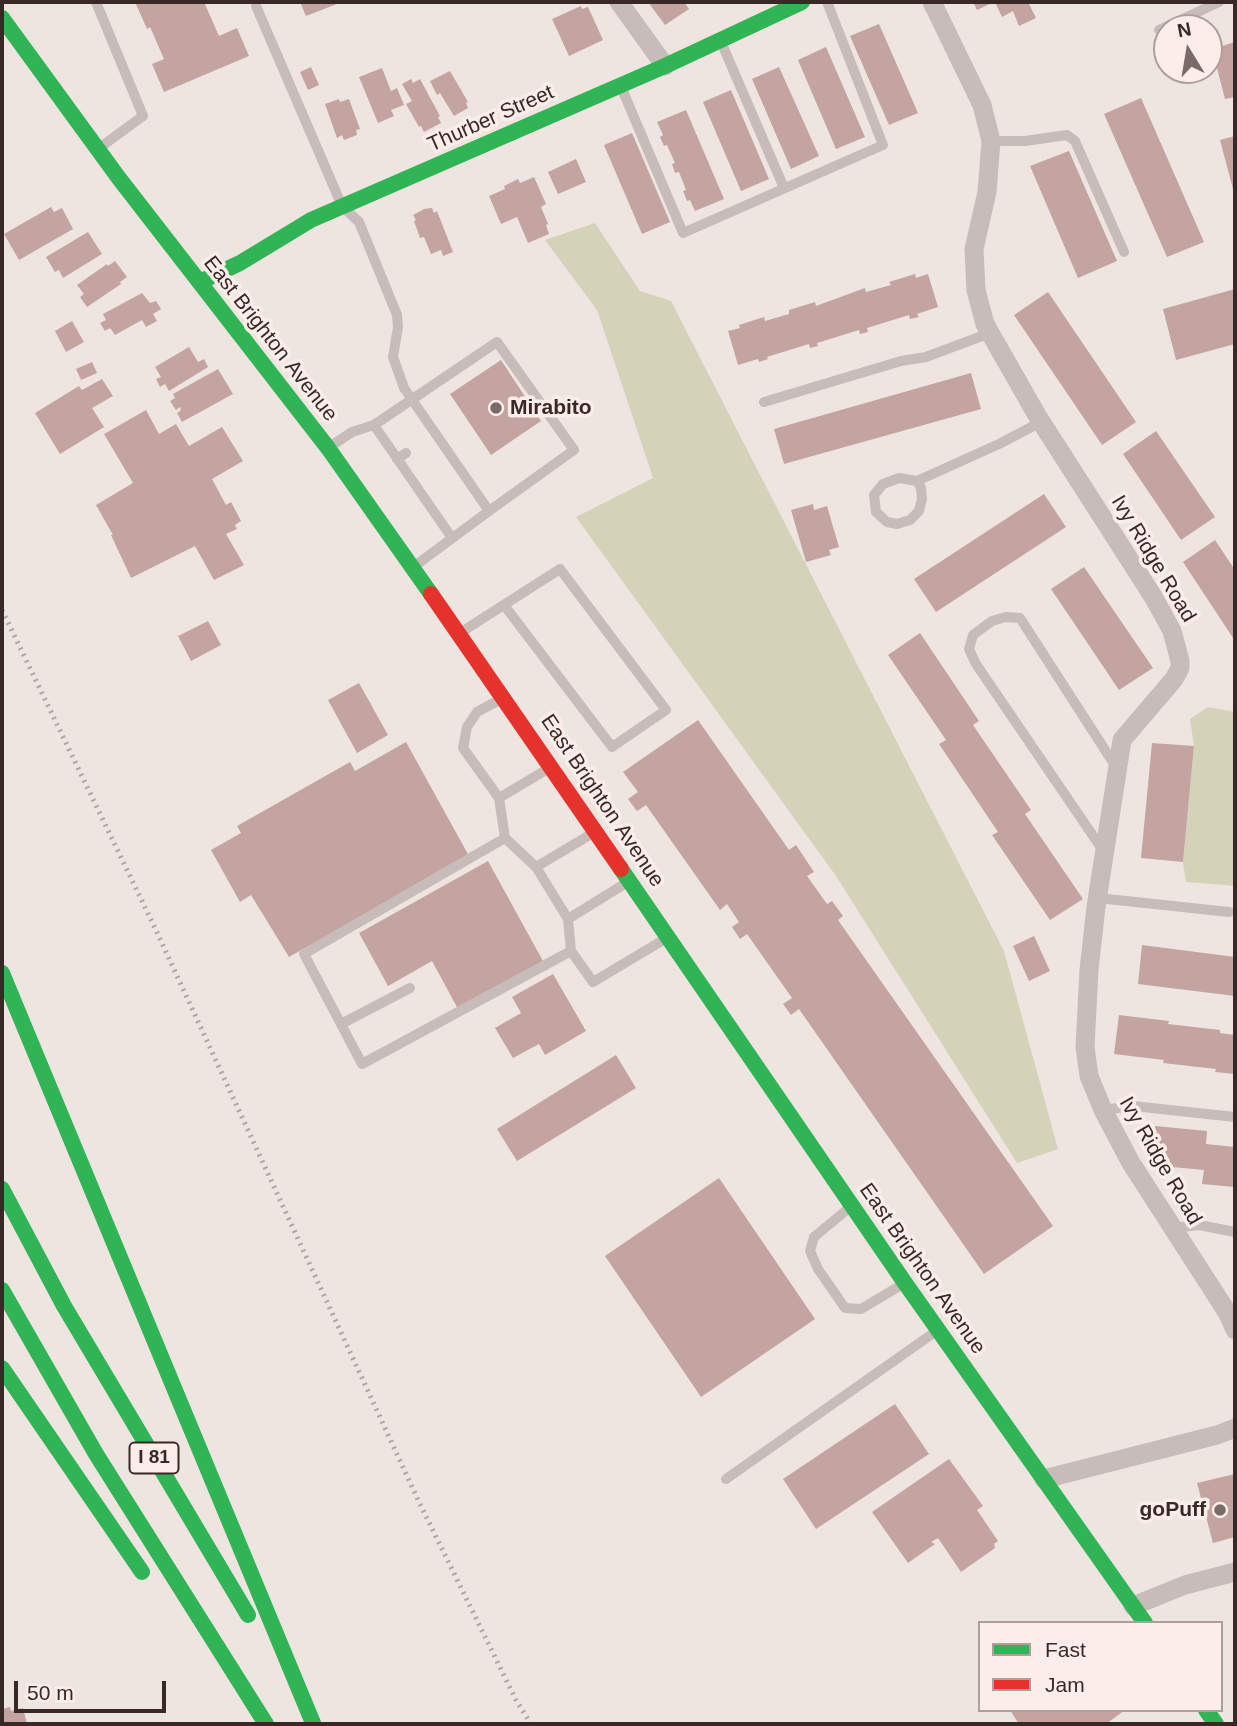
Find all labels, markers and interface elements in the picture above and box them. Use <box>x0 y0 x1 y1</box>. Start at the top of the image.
north arrow <box>1153 14 1223 84</box>
text: N <box>1176 18 1193 41</box>
street label: Thurber Street <box>424 80 558 158</box>
street label: East Brighton Avenue <box>198 251 342 427</box>
place label: Mirabito <box>510 395 592 421</box>
marker: Mirabito <box>488 400 504 416</box>
street label: Ivy Ridge Road <box>1105 491 1201 627</box>
street label: East Brighton Avenue <box>535 710 669 892</box>
street label: Ivy Ridge Road <box>1113 1093 1207 1229</box>
street label: East Brighton Avenue <box>854 1179 990 1359</box>
road number: I 81 <box>130 1442 178 1474</box>
place label: goPuff <box>1140 1497 1206 1523</box>
marker: goPuff <box>1212 1502 1228 1518</box>
legend <box>978 1621 1223 1712</box>
text: Fast <box>1045 1638 1086 1661</box>
scale bar <box>18 1666 170 1710</box>
text: Jam <box>1045 1673 1085 1696</box>
text: 50 m <box>27 1681 74 1704</box>

